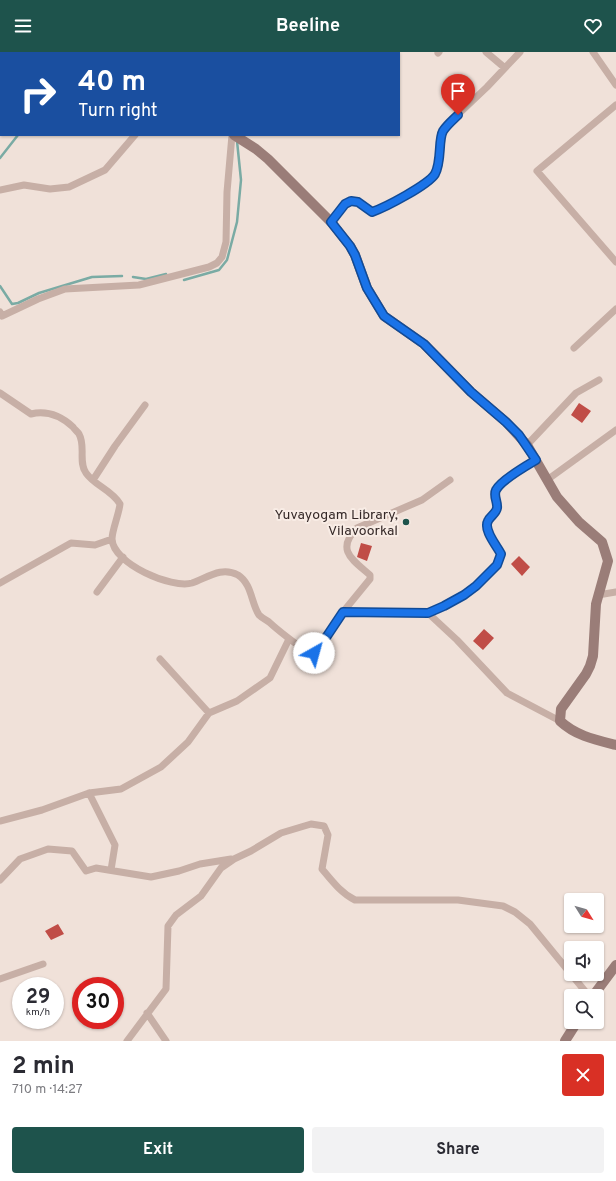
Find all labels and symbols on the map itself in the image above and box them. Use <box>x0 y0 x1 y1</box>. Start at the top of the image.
pin <box>441 74 475 115</box>
place label: Yuvayogam Library, Vilavoorkal <box>275 507 398 540</box>
marker: Yuvayogam Library, Vilavoorkal <box>401 517 411 527</box>
position arrow <box>293 632 335 674</box>
north arrow <box>564 893 604 933</box>
speed limit sign: 30 <box>72 977 124 1029</box>

